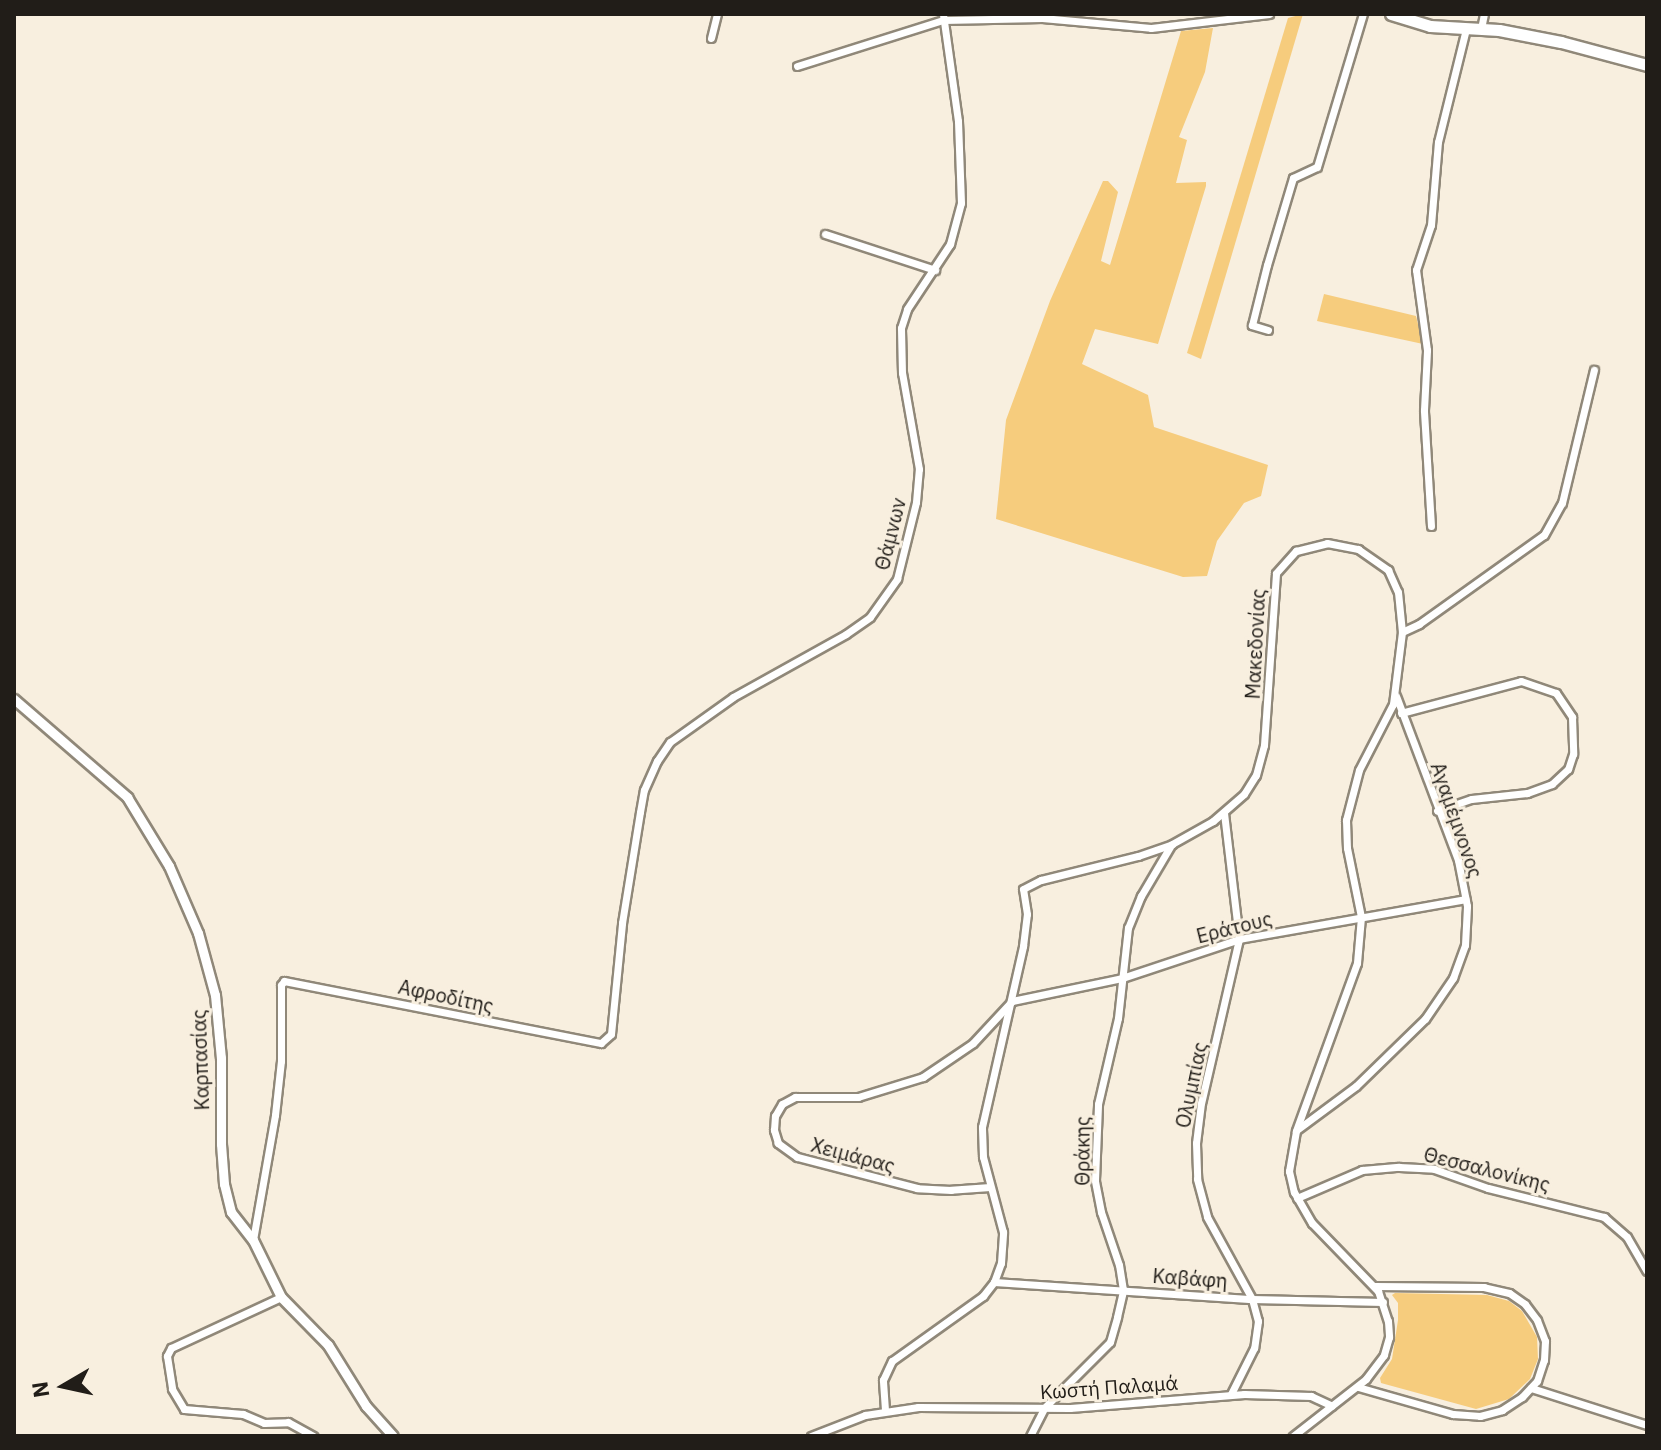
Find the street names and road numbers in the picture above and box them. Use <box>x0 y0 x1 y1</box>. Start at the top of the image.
street label: Θάμνων <box>869 495 911 573</box>
street label: Μακεδονίας <box>1240 588 1270 700</box>
street label: Αγαμέμνονος <box>1426 759 1488 881</box>
street label: Εράτους <box>1194 906 1274 948</box>
street label: Αφροδίτης <box>396 974 496 1018</box>
street label: Καρπασίας <box>186 1009 214 1111</box>
street label: Ολυμπίας <box>1170 1040 1212 1130</box>
street label: Θράκης <box>1070 1116 1094 1186</box>
street label: Χειμάρας <box>808 1132 898 1178</box>
street label: Θεσσαλονίκης <box>1421 1142 1553 1196</box>
street label: Καβάφη <box>1152 1263 1228 1293</box>
street label: Κωστή Παλαμά <box>1039 1370 1179 1404</box>

